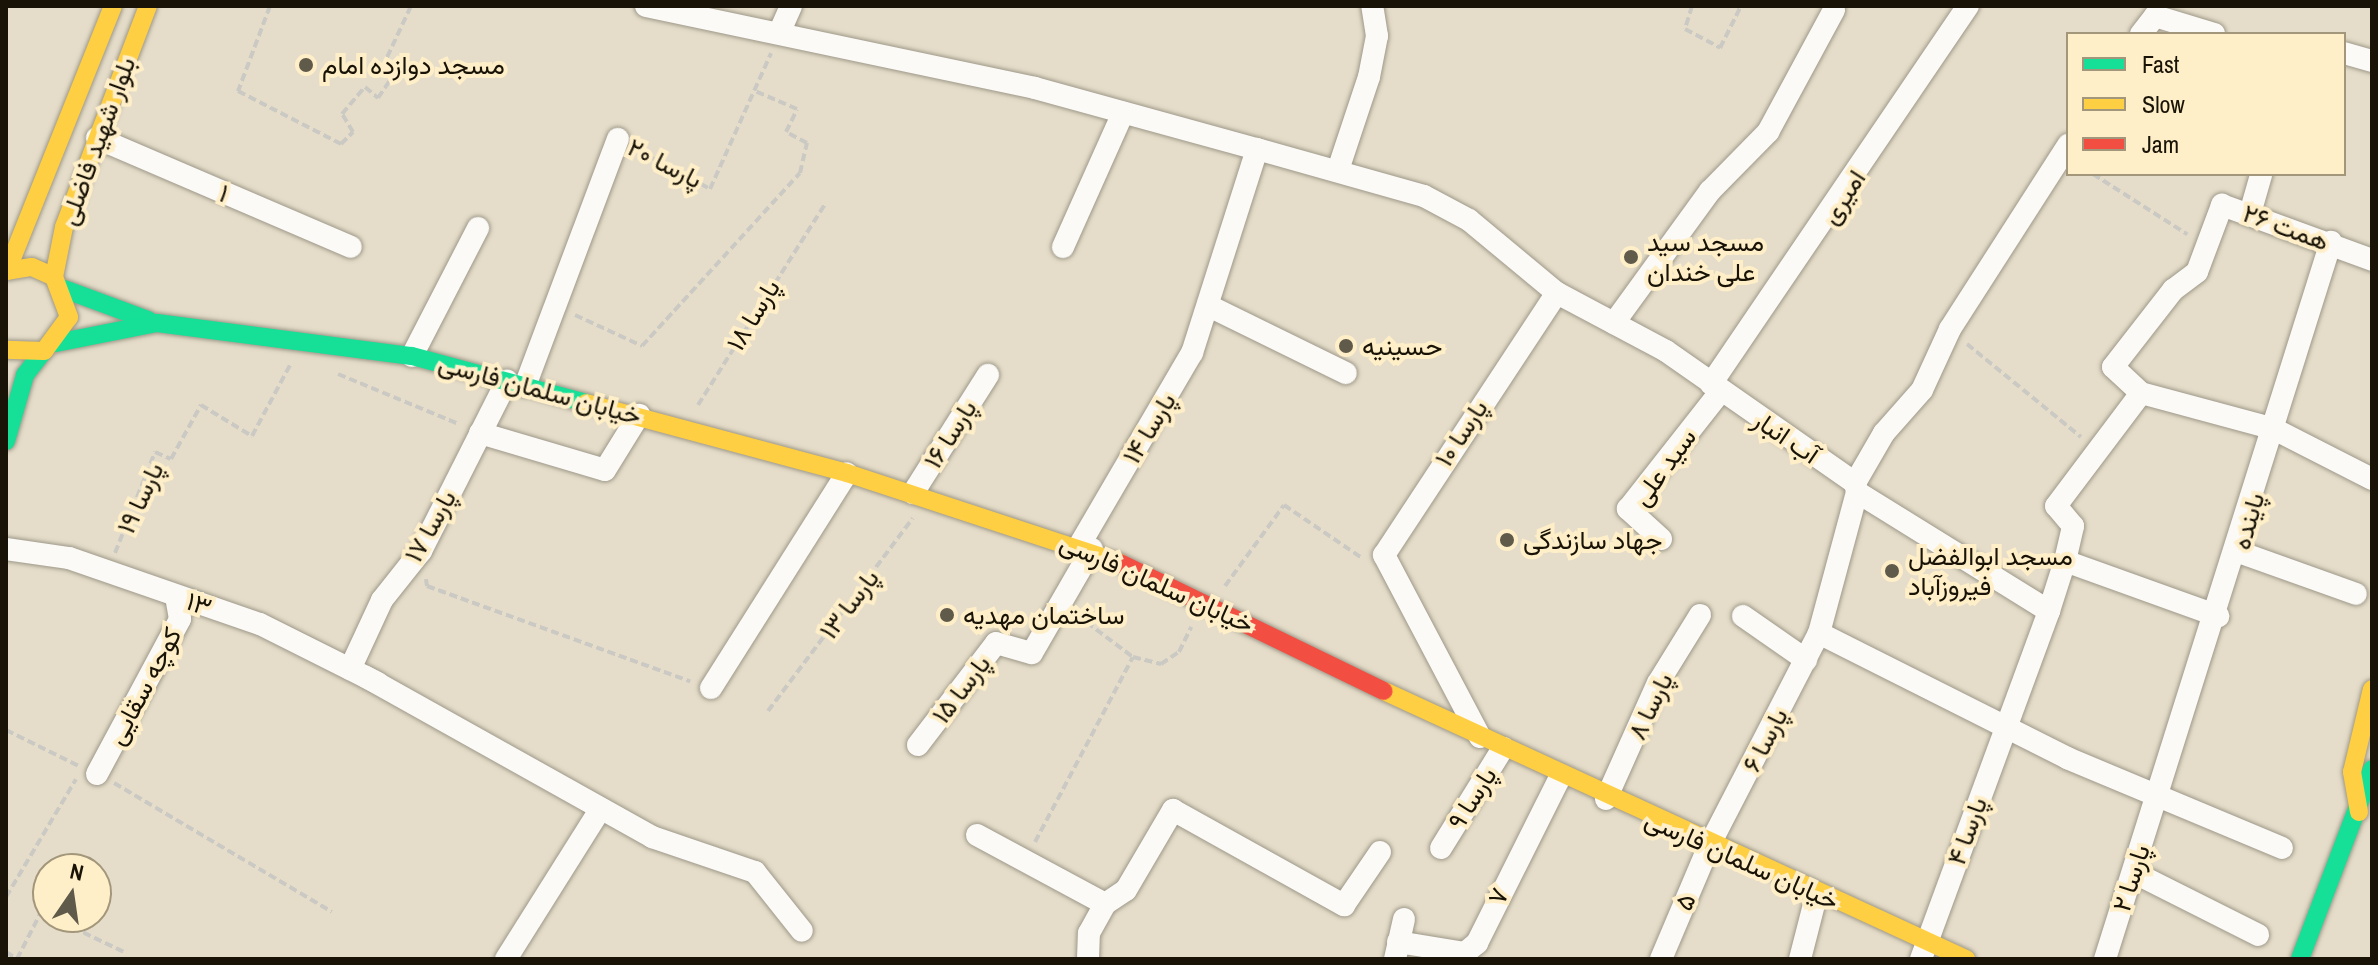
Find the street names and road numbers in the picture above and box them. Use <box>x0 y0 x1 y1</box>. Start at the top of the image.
street label: بلوار شهید فاضلی <box>52 53 142 229</box>
street label: پارسا ۲۰ <box>622 131 708 195</box>
street label: امیری <box>1814 164 1872 230</box>
street label: ۱ <box>214 177 234 209</box>
street label: همت ۲۶ <box>2239 197 2333 257</box>
street label: پارسا ۱۸ <box>720 274 786 356</box>
street label: خیابان سلمان فارسی <box>435 347 645 431</box>
street label: پارسا ۱۴ <box>1116 387 1182 469</box>
street label: پارسا ۱۶ <box>917 394 983 474</box>
street label: پارسا ۱۰ <box>1428 394 1494 472</box>
street label: آب انبار <box>1747 404 1825 470</box>
street label: سید علی <box>1625 422 1703 512</box>
street label: پارسا ۱۹ <box>110 457 170 539</box>
street label: پارسا ۱۷ <box>397 484 463 568</box>
street label: پاینده <box>2225 489 2271 553</box>
street label: خیابان سلمان فارسی <box>1055 526 1259 640</box>
street label: پارسا ۱۳ <box>813 563 885 645</box>
street label: ۱۳ <box>182 585 216 623</box>
street label: کوچه سقایی <box>100 622 188 750</box>
street label: پارسا ۱۵ <box>925 649 997 729</box>
street label: پارسا ۸ <box>1621 668 1679 744</box>
street label: پارسا ۶ <box>1736 703 1794 777</box>
street label: پارسا ۹ <box>1441 761 1503 835</box>
street label: پارسا ۴ <box>1940 793 1994 869</box>
street label: خیابان سلمان فارسی <box>1640 803 1844 917</box>
street label: پارسا ۲ <box>2106 841 2156 915</box>
street label: ۷ <box>1481 883 1515 909</box>
street label: ۵ <box>1668 889 1702 915</box>

